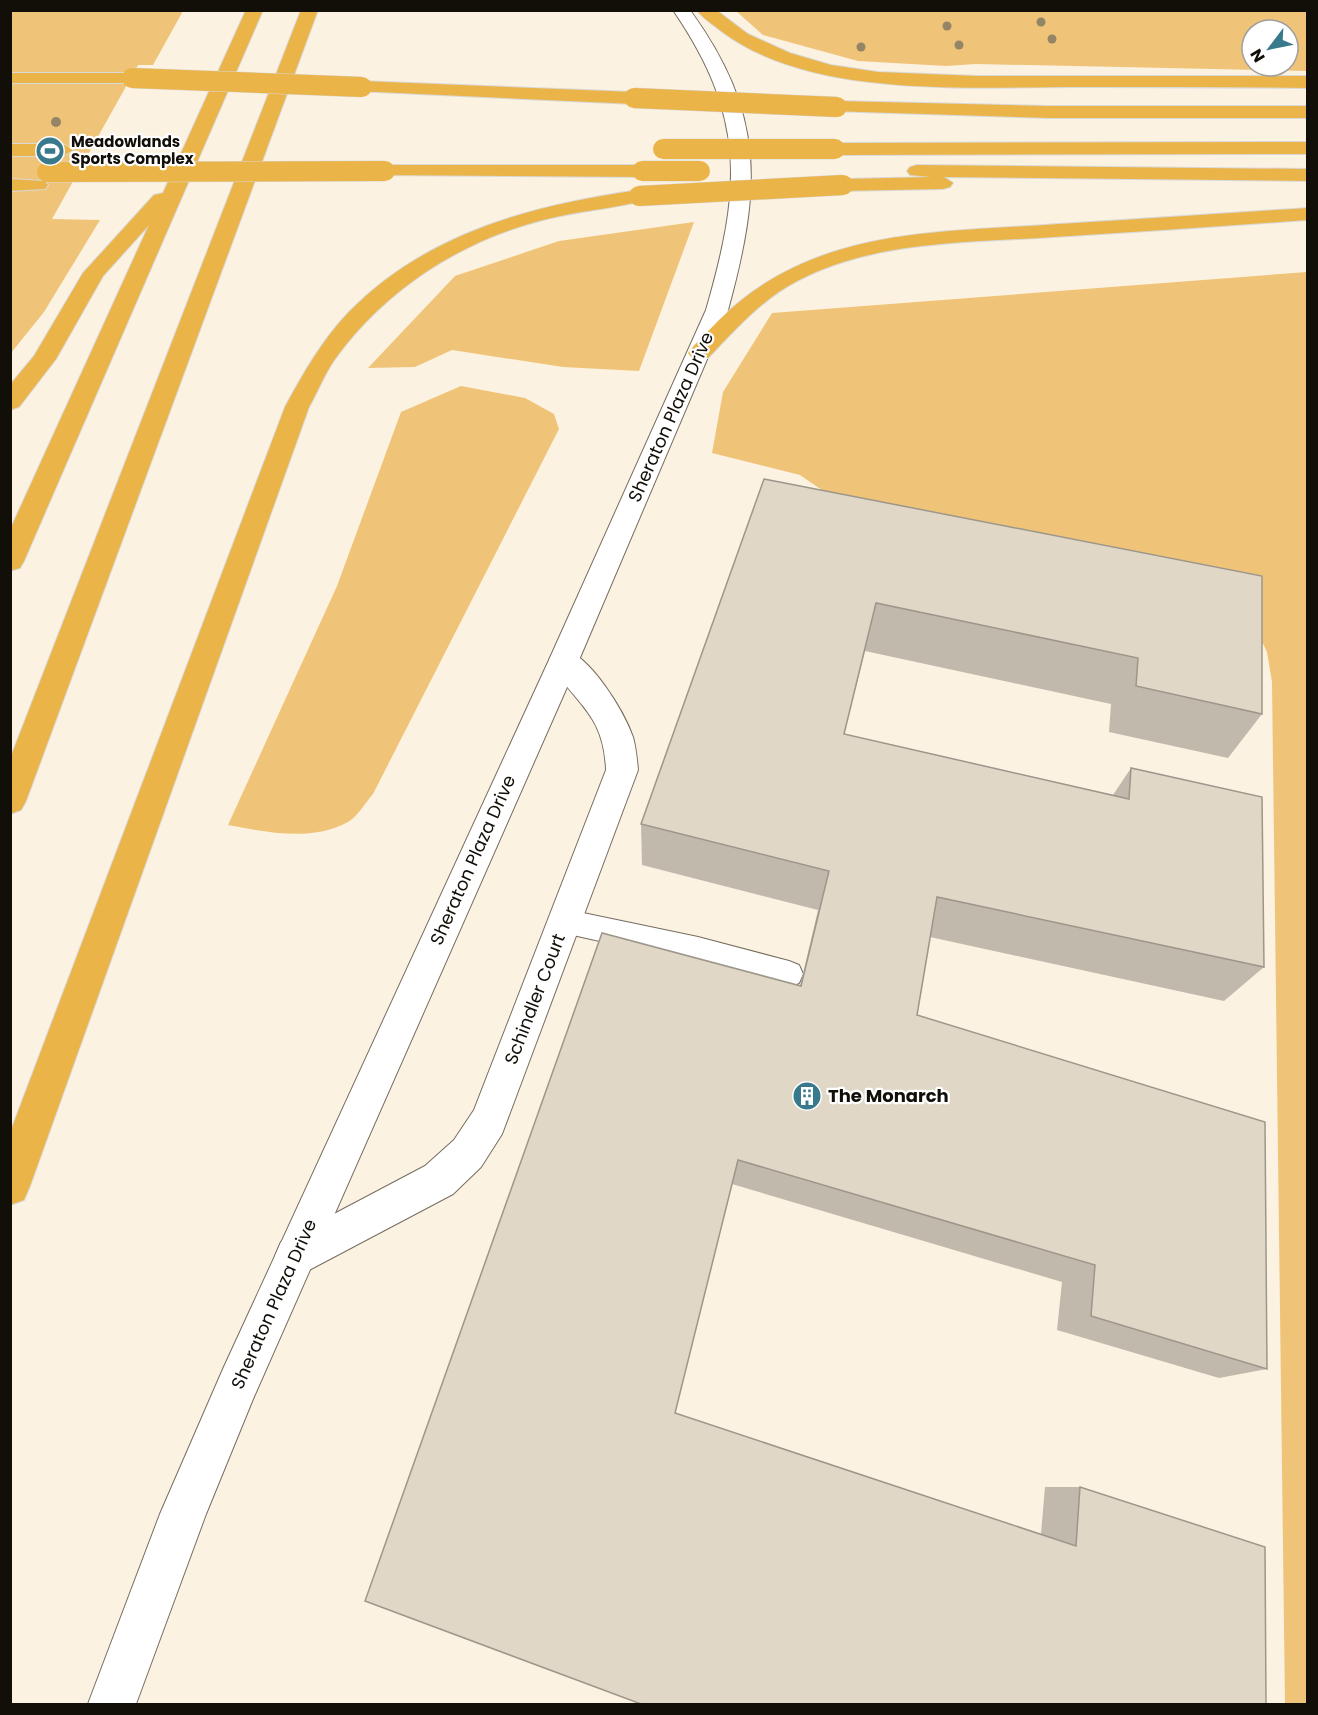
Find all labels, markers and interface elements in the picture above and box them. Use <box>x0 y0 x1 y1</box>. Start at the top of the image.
north arrow <box>1240 18 1300 78</box>
text: N <box>1245 44 1271 67</box>
place label: Meadowlands Sports Complex <box>71 131 194 169</box>
sports icon: Meadowlands Sports Complex <box>34 135 66 167</box>
street label: Sheraton Plaza Drive <box>622 328 719 506</box>
street label: Sheraton Plaza Drive <box>424 771 521 949</box>
street label: Schindler Court <box>498 930 571 1068</box>
building icon: The Monarch <box>791 1080 823 1112</box>
place label: The Monarch <box>828 1083 949 1108</box>
street label: Sheraton Plaza Drive <box>225 1215 322 1393</box>

